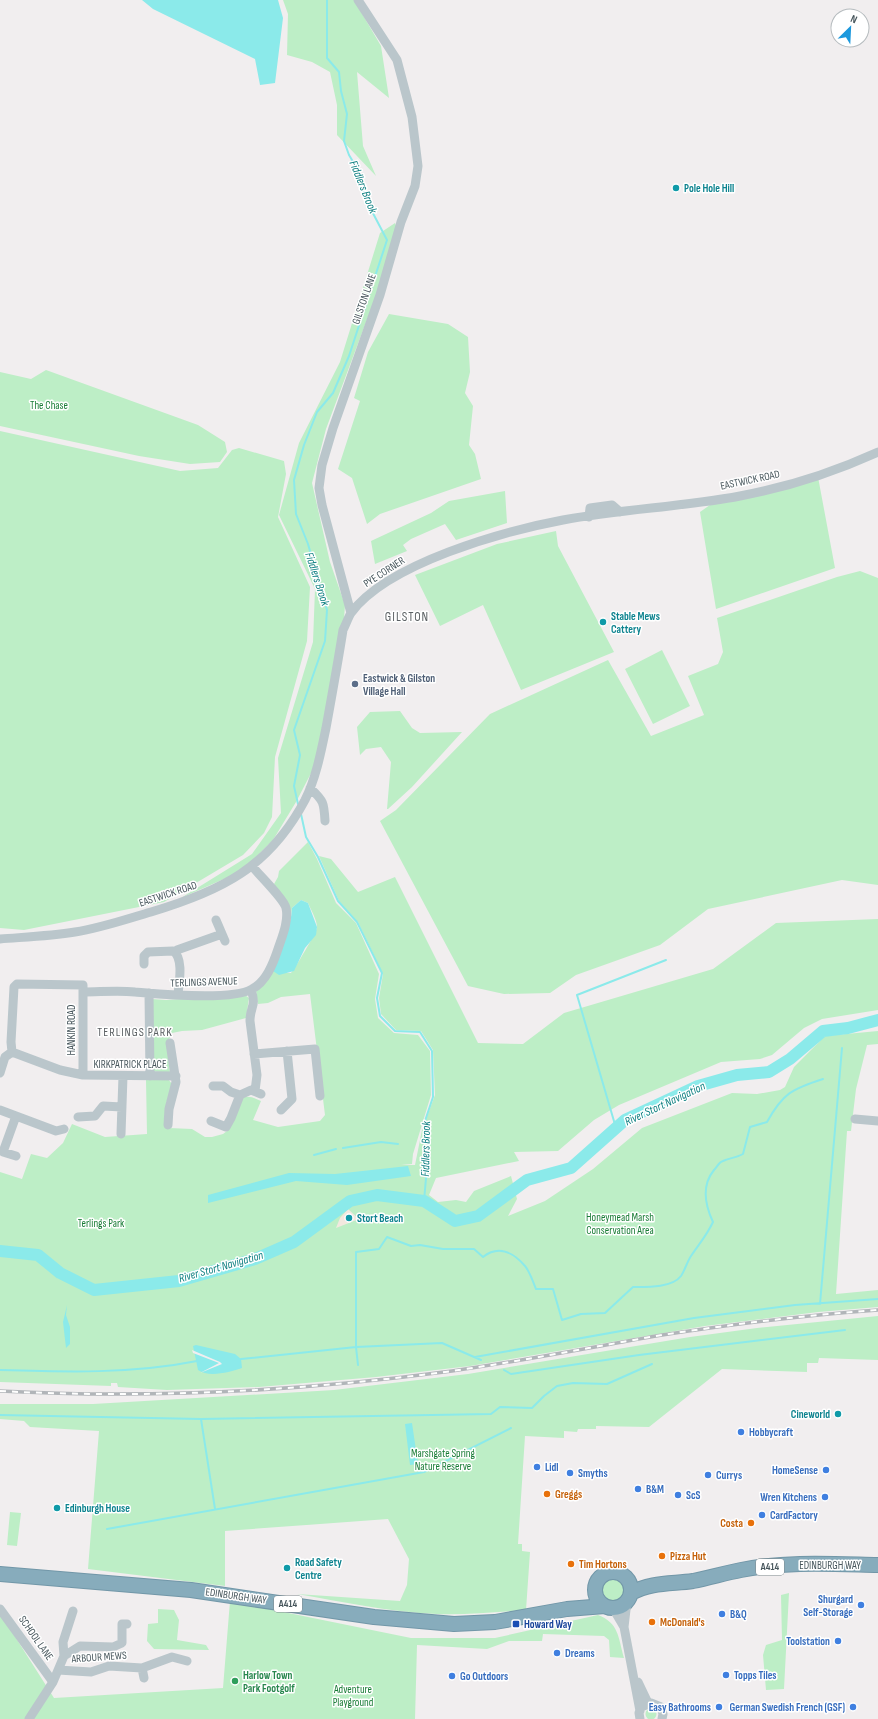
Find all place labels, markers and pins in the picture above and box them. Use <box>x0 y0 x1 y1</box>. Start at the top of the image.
place label: Pole Hole Hill <box>684 182 734 195</box>
marker: Pole Hole Hill <box>671 183 681 193</box>
place label: Stable Mews Cattery <box>611 610 660 636</box>
marker: Stable Mews Cattery <box>598 617 608 627</box>
place label: Eastwick & Gilston Village Hall <box>363 672 435 698</box>
marker: Eastwick & Gilston Village Hall <box>350 679 360 689</box>
place label: Stort Beach <box>357 1212 403 1225</box>
marker: Stort Beach <box>344 1213 354 1223</box>
place label: Cineworld <box>791 1408 830 1421</box>
marker: Cineworld <box>833 1409 843 1419</box>
place label: Hobbycraft <box>749 1426 793 1439</box>
marker: Hobbycraft <box>736 1427 746 1437</box>
place label: Lidl <box>545 1461 559 1474</box>
marker: Lidl <box>532 1462 542 1472</box>
place label: HomeSense <box>772 1464 818 1477</box>
marker: HomeSense <box>821 1465 831 1475</box>
place label: Smyths <box>578 1467 608 1480</box>
marker: Smyths <box>565 1468 575 1478</box>
place label: Currys <box>716 1469 742 1482</box>
marker: Currys <box>703 1470 713 1480</box>
place label: B&M <box>646 1483 664 1496</box>
marker: B&M <box>633 1484 643 1494</box>
place label: Greggs <box>555 1488 582 1501</box>
marker: Greggs <box>542 1489 552 1499</box>
place label: ScS <box>686 1489 701 1502</box>
marker: ScS <box>673 1490 683 1500</box>
place label: Wren Kitchens <box>760 1491 817 1504</box>
marker: Wren Kitchens <box>820 1492 830 1502</box>
place label: Edinburgh House <box>65 1502 130 1515</box>
marker: Edinburgh House <box>52 1503 62 1513</box>
place label: CardFactory <box>770 1509 818 1522</box>
marker: CardFactory <box>757 1510 767 1520</box>
place label: Costa <box>720 1517 743 1530</box>
marker: Costa <box>746 1518 756 1528</box>
place label: Pizza Hut <box>670 1550 707 1563</box>
marker: Pizza Hut <box>657 1551 667 1561</box>
place label: Road Safety Centre <box>295 1556 342 1582</box>
place label: Tim Hortons <box>579 1558 627 1571</box>
marker: Tim Hortons <box>566 1559 576 1569</box>
marker: Road Safety Centre <box>282 1563 292 1573</box>
place label: Shurgard Self-Storage <box>803 1593 853 1619</box>
marker: Shurgard Self-Storage <box>856 1600 866 1610</box>
place label: B&Q <box>730 1608 747 1621</box>
marker: B&Q <box>717 1609 727 1619</box>
place label: McDonald's <box>660 1616 705 1629</box>
marker: McDonald's <box>647 1617 657 1627</box>
place label: Howard Way <box>524 1618 572 1631</box>
marker: Howard Way <box>511 1619 521 1629</box>
place label: Toolstation <box>786 1635 830 1648</box>
marker: Toolstation <box>833 1636 843 1646</box>
place label: Dreams <box>565 1647 595 1660</box>
marker: Dreams <box>552 1648 562 1658</box>
place label: Harlow Town Park Footgolf <box>243 1669 295 1695</box>
place label: Topps Tiles <box>734 1669 777 1682</box>
place label: Go Outdoors <box>460 1670 508 1683</box>
marker: Topps Tiles <box>721 1670 731 1680</box>
marker: Go Outdoors <box>447 1671 457 1681</box>
marker: Harlow Town Park Footgolf <box>230 1676 240 1686</box>
place label: Easy Bathrooms <box>649 1701 711 1714</box>
place label: German Swedish French (GSF) <box>730 1701 845 1714</box>
marker: Easy Bathrooms <box>714 1702 724 1712</box>
marker: German Swedish French (GSF) <box>848 1702 858 1712</box>

